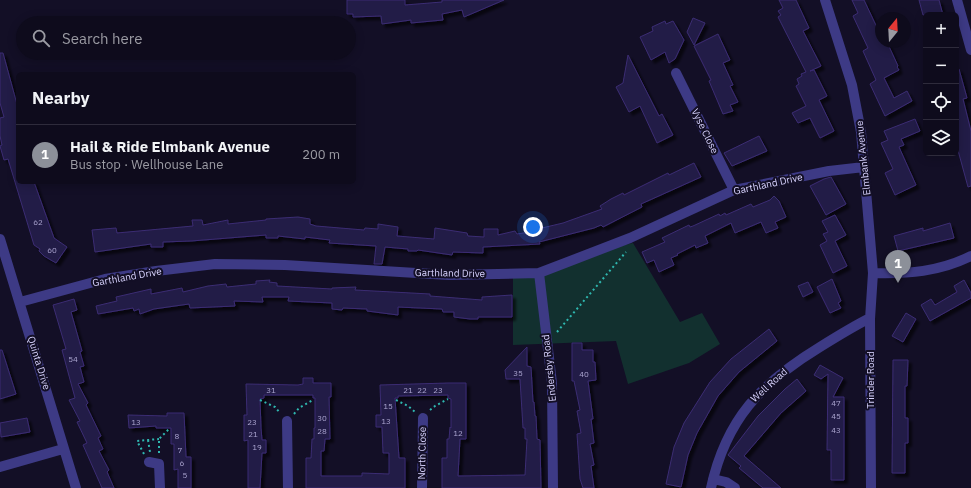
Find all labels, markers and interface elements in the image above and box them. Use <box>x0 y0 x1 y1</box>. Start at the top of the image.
north arrow <box>875 12 911 48</box>
map controls <box>923 12 959 156</box>
button: + <box>923 12 959 48</box>
search box <box>16 16 356 60</box>
icon: search <box>30 27 52 49</box>
text: Search here <box>62 29 142 48</box>
button: − <box>923 48 959 84</box>
button: locate <box>923 84 959 120</box>
text: Nearby <box>32 87 90 109</box>
street label: Vyse Close <box>689 106 722 156</box>
street label: Elmbank Avenue <box>853 119 873 196</box>
button: layers <box>923 120 959 156</box>
text: Hail & Ride Elmbank Avenue <box>70 137 270 156</box>
text: 1 <box>41 146 49 163</box>
text: 200 m <box>302 146 340 163</box>
text: Bus stop · Wellhouse Lane <box>70 156 223 173</box>
street label: Garthland Drive <box>732 170 804 198</box>
house number: 62 <box>33 217 43 227</box>
your location <box>523 217 543 237</box>
house number: 60 <box>47 245 57 255</box>
pin: 1 <box>885 250 911 283</box>
street label: Garthland Drive <box>91 264 163 290</box>
street label: Garthland Drive <box>415 266 486 280</box>
street label: Endersby Road <box>539 334 559 402</box>
street label: Quinta Drive <box>25 335 53 392</box>
street label: Trinder Road <box>864 351 877 409</box>
house number: 54 <box>68 354 78 364</box>
street label: Well Road <box>748 365 790 405</box>
house number: 35 <box>513 368 523 378</box>
house number: 40 <box>579 369 589 379</box>
house number: 31 <box>266 385 276 395</box>
house number: 21 <box>403 385 413 395</box>
house number: 22 <box>417 385 427 395</box>
house number: 23 <box>433 385 443 395</box>
house number: 47 <box>831 398 841 408</box>
house number: 15 <box>383 401 393 411</box>
house number: 45 <box>831 411 841 421</box>
house number: 30 <box>317 413 327 423</box>
house number: 13 <box>381 416 391 426</box>
house number: 13 <box>131 417 141 427</box>
house number: 23 <box>247 417 257 427</box>
house number: 43 <box>831 425 841 435</box>
house number: 28 <box>317 426 327 436</box>
street label: North Close <box>415 426 429 480</box>
house number: 12 <box>453 428 463 438</box>
house number: 21 <box>248 429 258 439</box>
house number: 8 <box>175 431 180 441</box>
house number: 19 <box>252 442 262 452</box>
house number: 7 <box>178 445 183 455</box>
house number: 6 <box>180 458 185 468</box>
house number: 5 <box>183 470 188 480</box>

